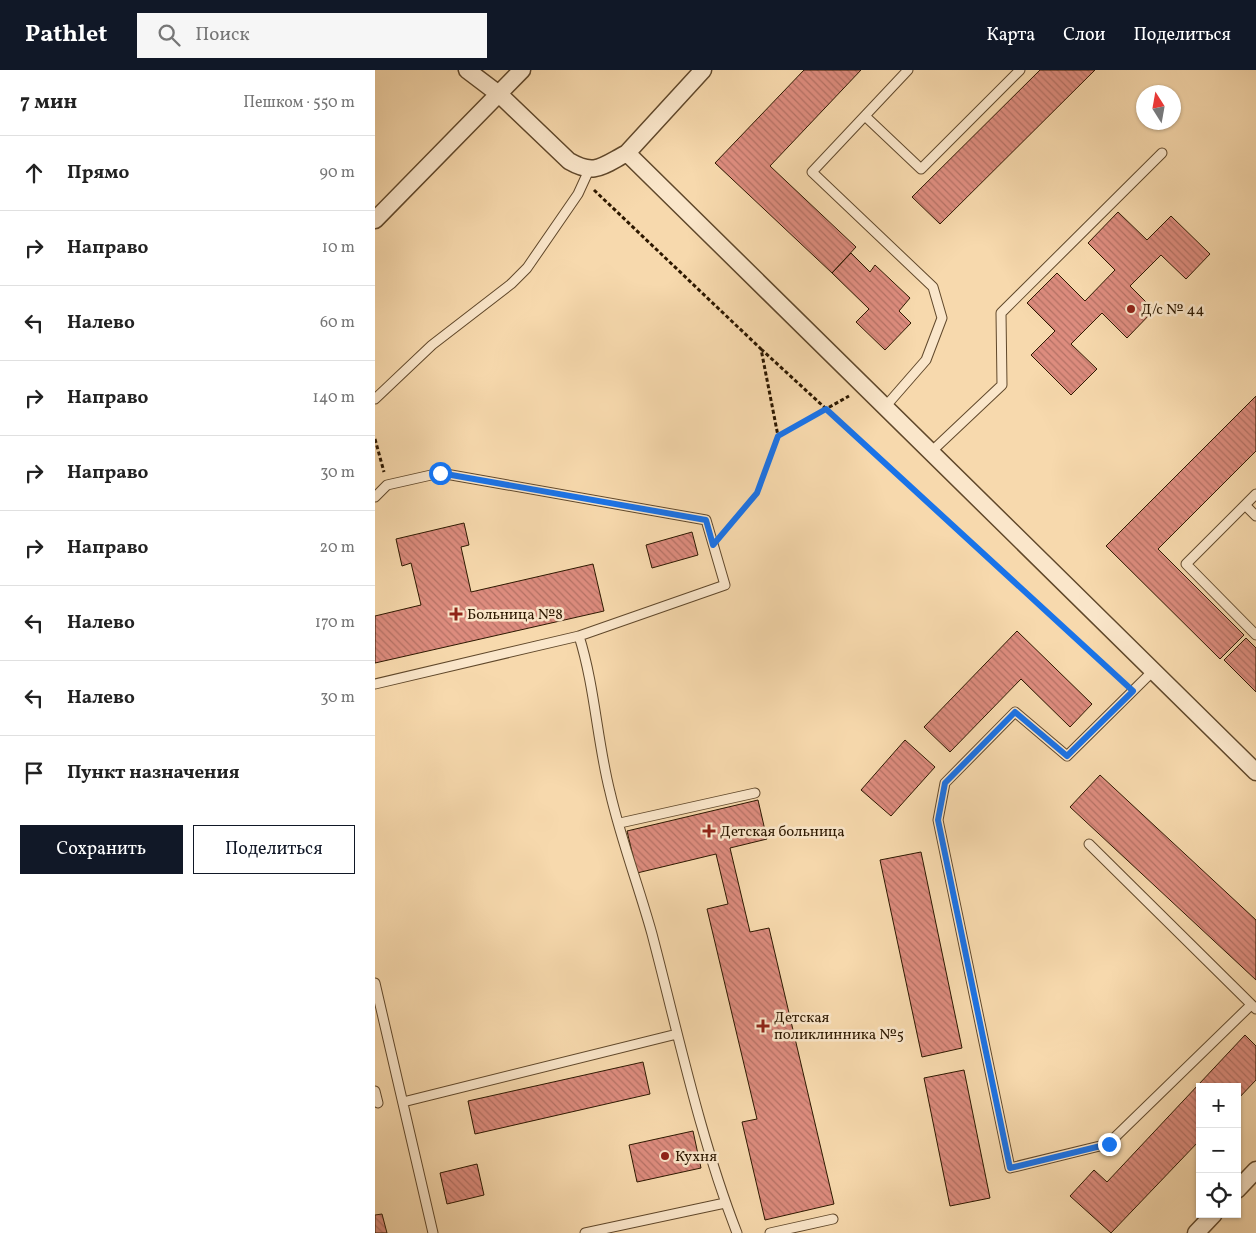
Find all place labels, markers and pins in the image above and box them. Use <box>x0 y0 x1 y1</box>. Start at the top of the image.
place label: Д/с № 44 <box>1141 300 1204 321</box>
marker: Д/с № 44 <box>1125 303 1137 315</box>
place label: Больница №8 <box>467 605 563 626</box>
marker: Больница №8 <box>449 607 463 621</box>
place label: Детская больница <box>720 822 845 843</box>
marker: Детская больница <box>702 824 716 838</box>
place label: Детская поликлинника №5 <box>774 1008 904 1046</box>
marker: Детская поликлинника №5 <box>756 1019 770 1033</box>
place label: Кухня <box>675 1147 717 1168</box>
marker: Кухня <box>659 1150 671 1162</box>

